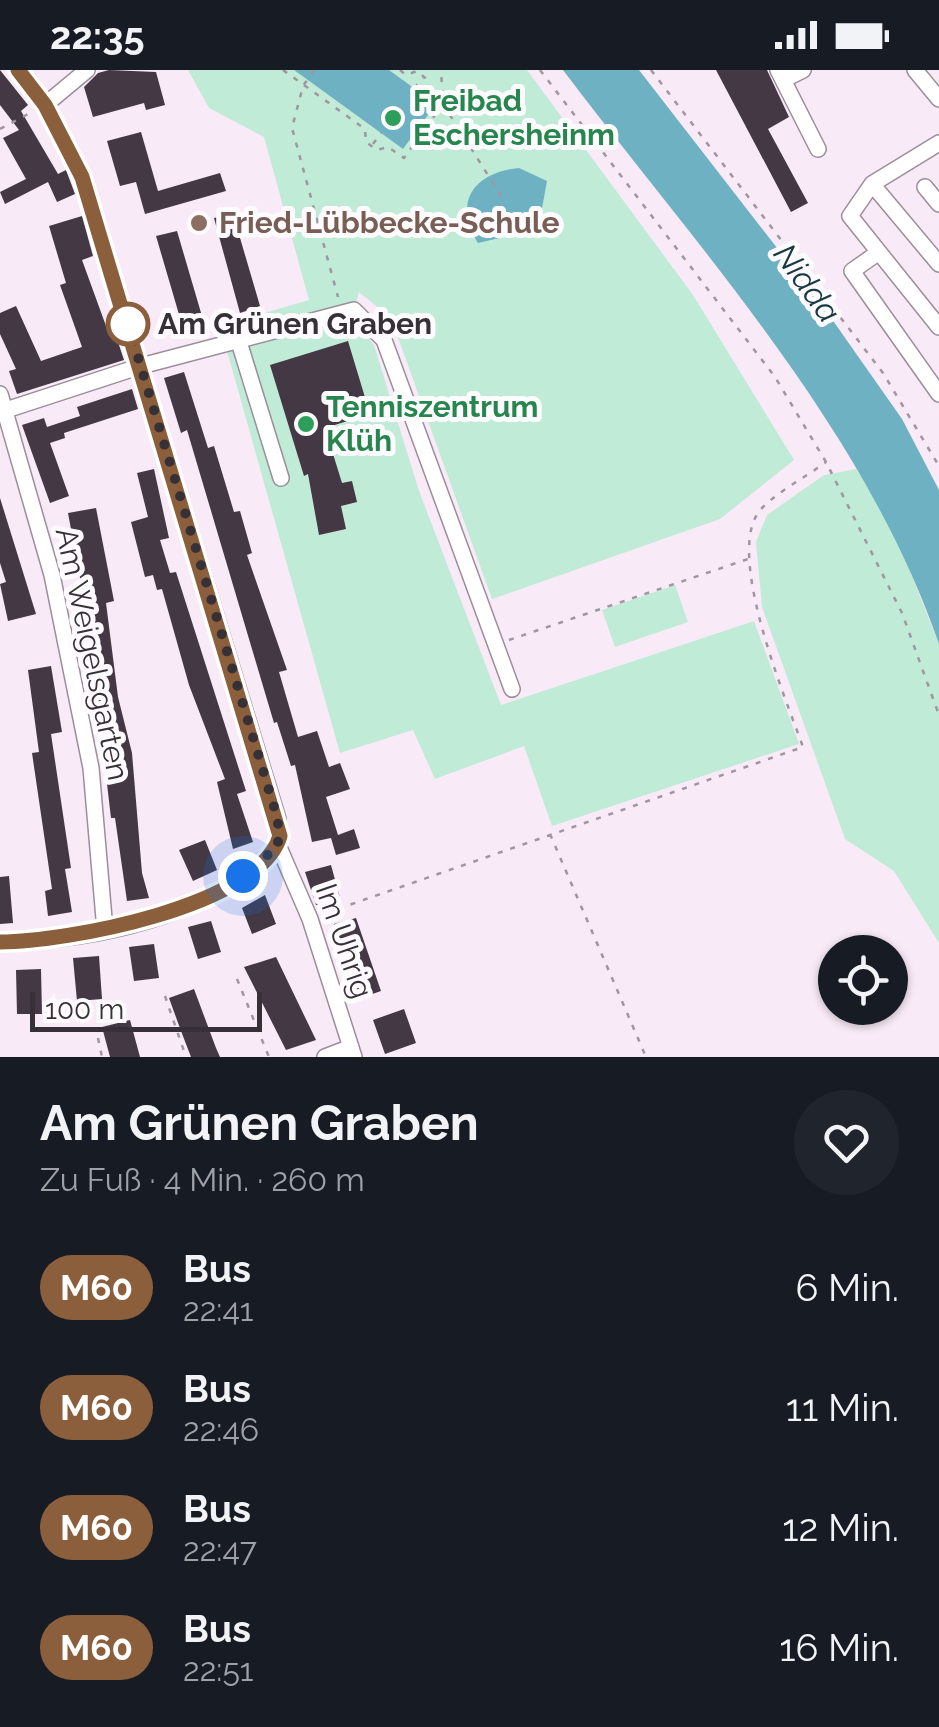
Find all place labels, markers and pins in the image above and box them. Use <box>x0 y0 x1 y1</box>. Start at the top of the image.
place label: Freibad Eschersheinm <box>413 83 615 152</box>
marker: Freibad Eschersheinm <box>382 107 404 129</box>
place label: Fried-Lübbecke-Schule <box>219 205 559 240</box>
marker: Fried-Lübbecke-Schule <box>188 212 210 234</box>
marker: Am Grünen Graben <box>107 303 149 345</box>
place label: Am Grünen Graben <box>158 306 432 341</box>
place label: Tenniszentrum Klüh <box>326 389 538 458</box>
marker: Tenniszentrum Klüh <box>295 413 317 435</box>

